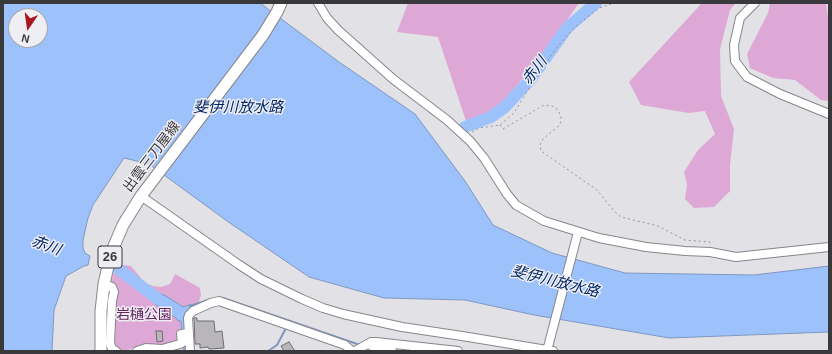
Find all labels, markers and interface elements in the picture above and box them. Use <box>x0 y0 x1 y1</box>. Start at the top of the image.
north arrow <box>8 8 48 48</box>
text: N <box>20 32 31 45</box>
water label: 赤川 <box>519 54 551 88</box>
water label: 斐伊川放水路 <box>193 99 283 117</box>
street label: 出雲三刀屋線 <box>120 118 184 196</box>
water label: 赤川 <box>29 232 63 260</box>
road number: 26 <box>98 246 122 268</box>
water label: 斐伊川放水路 <box>509 262 601 302</box>
park label: 岩樋公園 <box>116 307 172 323</box>

